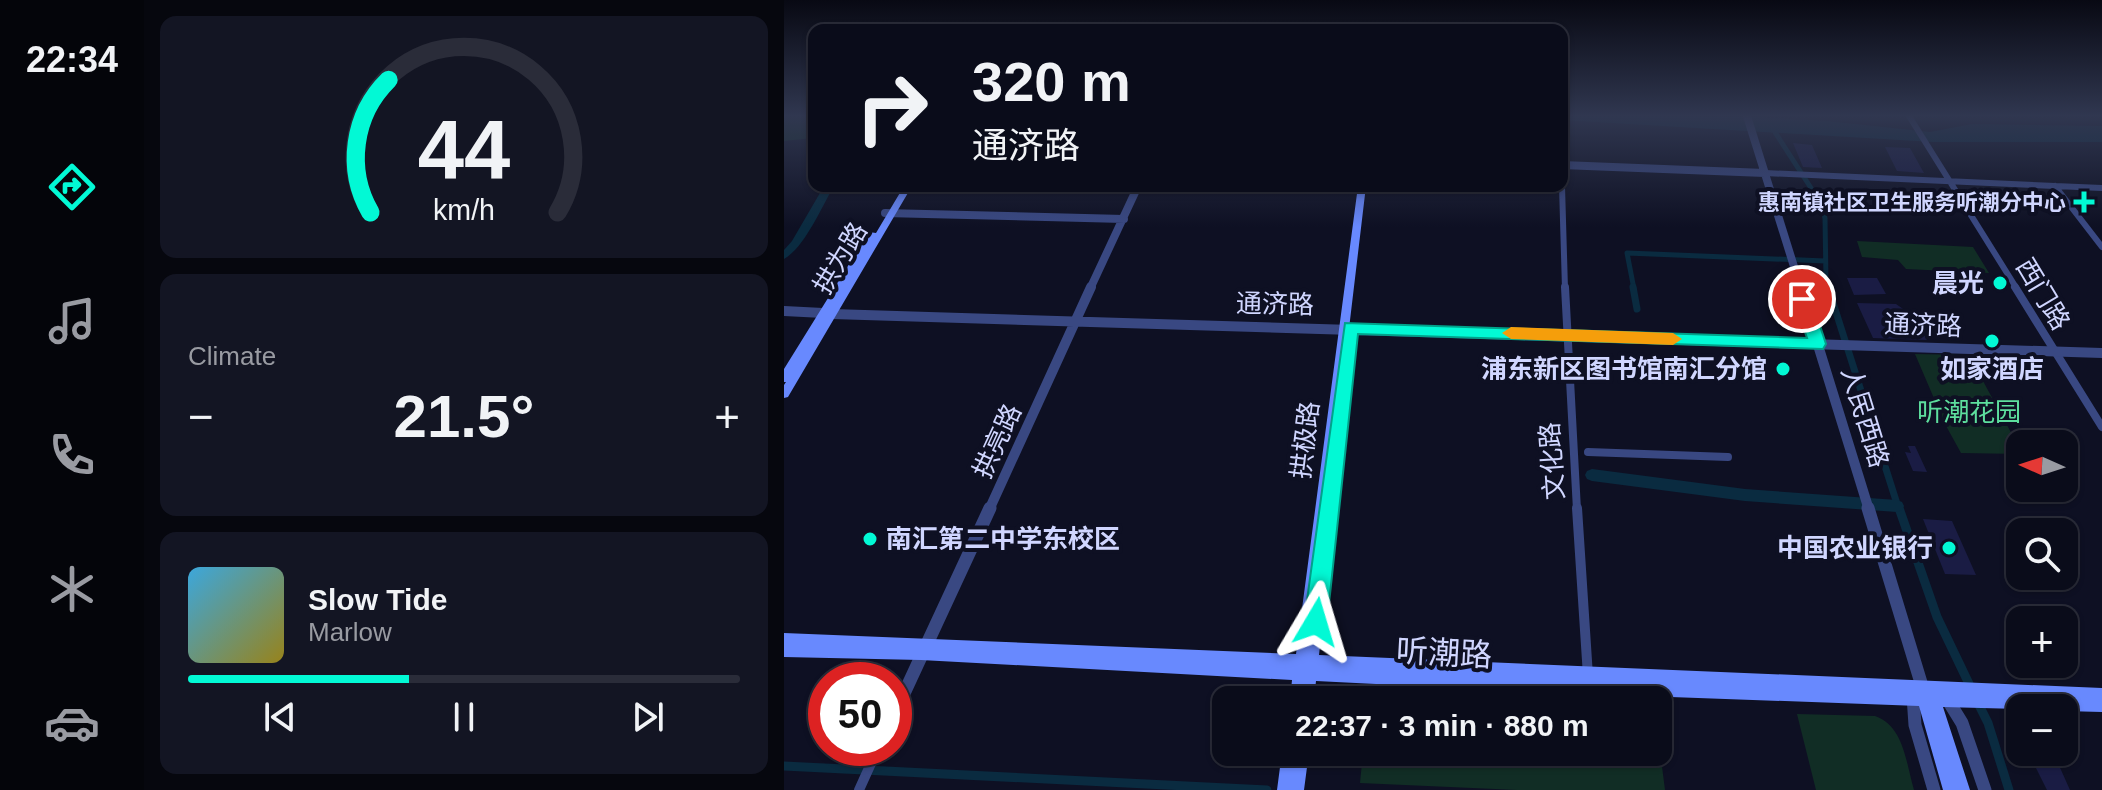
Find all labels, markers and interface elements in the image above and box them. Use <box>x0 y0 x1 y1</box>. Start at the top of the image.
text: 22:34 <box>26 39 118 80</box>
text: 320 m <box>972 50 1131 113</box>
icon: right <box>840 56 944 160</box>
text: 44 <box>418 104 510 197</box>
text: 通济路 <box>972 125 1080 166</box>
icon: directions <box>44 159 100 215</box>
place label: 惠南镇社区卫生服务听潮分中心 <box>1758 190 2066 215</box>
marker: 惠南镇社区卫生服务听潮分中心 <box>2073 191 2095 213</box>
text: km/h <box>433 194 495 226</box>
street label: 拱为路 <box>807 217 873 299</box>
street label: 西门路 <box>2010 253 2076 335</box>
pin <box>1768 265 1836 333</box>
place label: 晨光 <box>1932 268 1984 298</box>
marker: 晨光 <box>1991 274 2009 292</box>
icon: arrive <box>1780 277 1824 321</box>
street label: 通济路 <box>1236 288 1314 320</box>
icon: music <box>44 293 100 349</box>
street label: 通济路 <box>1883 309 1963 341</box>
marker: 如家酒店 <box>1983 332 2001 350</box>
text: Climate <box>188 341 276 371</box>
place label: 浦东新区图书馆南汇分馆 <box>1481 354 1767 384</box>
place label: 如家酒店 <box>1940 354 2044 384</box>
marker: 浦东新区图书馆南汇分馆 <box>1774 360 1792 378</box>
street label: 人民西路 <box>1835 363 1895 471</box>
text: 21.5° <box>394 383 534 450</box>
text: − <box>188 392 214 441</box>
text: + <box>714 392 740 441</box>
park label: 听潮花园 <box>1917 397 2021 427</box>
street label: 拱亮路 <box>967 399 1027 483</box>
street label: 拱极路 <box>1285 399 1325 481</box>
street label: 文化路 <box>1534 421 1570 501</box>
icon: phone <box>44 427 100 483</box>
north arrow <box>2006 430 2078 502</box>
map controls <box>2006 430 2078 766</box>
button: search <box>2006 518 2078 590</box>
place label: 南汇第二中学东校区 <box>886 524 1120 554</box>
marker: 南汇第二中学东校区 <box>861 530 879 548</box>
place label: 中国农业银行 <box>1777 533 1933 563</box>
marker: 中国农业银行 <box>1940 539 1958 557</box>
icon: climate <box>44 561 100 617</box>
position arrow <box>1274 580 1358 664</box>
text: Slow Tide <box>308 583 447 616</box>
button: + <box>2006 606 2078 678</box>
text: Marlow <box>308 617 392 647</box>
street label: 听潮路 <box>1395 633 1493 673</box>
speed limit sign: 50 <box>808 662 912 766</box>
button: − <box>2006 694 2078 766</box>
icon: car <box>44 695 100 751</box>
icon: previous <box>258 695 302 739</box>
icon: pause <box>442 695 486 739</box>
icon: next <box>626 695 670 739</box>
text: 22:37 · 3 min · 880 m <box>1295 709 1589 742</box>

